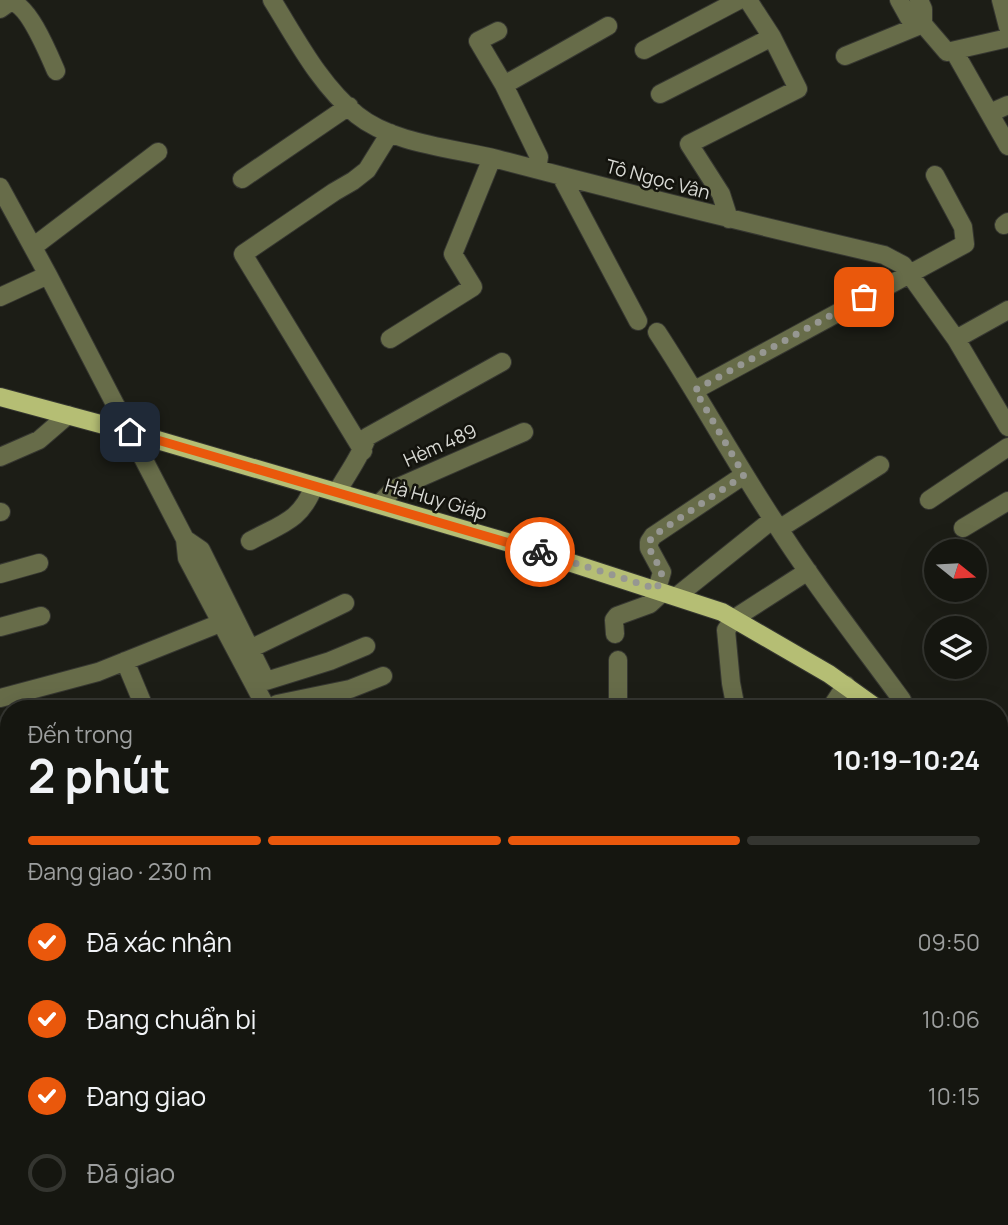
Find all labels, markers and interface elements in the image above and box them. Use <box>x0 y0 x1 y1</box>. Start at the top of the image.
street label: Tô Ngọc Vân <box>603 153 713 205</box>
pin <box>834 267 894 327</box>
icon: bag <box>845 278 883 316</box>
pin <box>100 402 160 462</box>
icon: home <box>111 413 149 451</box>
street label: Hèm 489 <box>399 417 481 473</box>
street label: Hà Huy Giáp <box>382 472 490 526</box>
courier <box>505 517 575 587</box>
icon: bike <box>521 533 559 571</box>
north arrow <box>924 539 987 602</box>
map controls <box>924 539 987 679</box>
button: layers <box>924 616 987 679</box>
text: Đến trong <box>28 718 133 750</box>
text: 10:19–10:24 <box>833 742 980 778</box>
text: 2 phút <box>28 744 170 807</box>
text: Đang giao · 230 m <box>28 855 212 887</box>
icon: check <box>28 923 66 961</box>
text: Đã xác nhận <box>87 924 232 960</box>
text: 09:50 <box>918 926 980 958</box>
icon: check <box>28 1000 66 1038</box>
text: Đang chuẩn bị <box>87 1001 257 1037</box>
text: 10:06 <box>922 1003 980 1035</box>
icon: check <box>28 1077 66 1115</box>
text: Đang giao <box>87 1078 206 1114</box>
text: 10:15 <box>928 1080 980 1112</box>
text: Đã giao <box>87 1155 175 1191</box>

